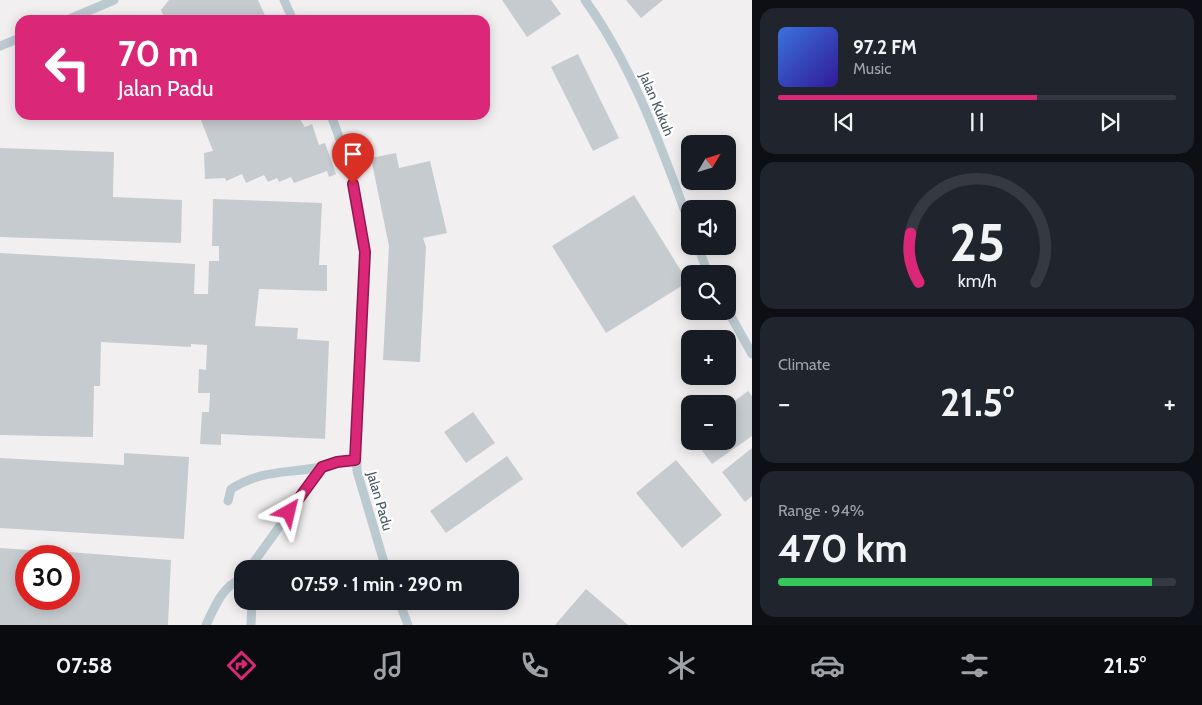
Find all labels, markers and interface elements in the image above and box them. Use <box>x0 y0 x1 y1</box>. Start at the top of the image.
text: 70 m <box>118 32 199 75</box>
icon: left <box>35 35 100 100</box>
text: 97.2 FM <box>853 36 917 59</box>
text: Music <box>853 59 891 78</box>
street label: Jalan Kukuh <box>635 69 678 138</box>
text: Jalan Padu <box>118 75 214 102</box>
icon: previous <box>830 108 858 136</box>
icon: pause <box>963 108 991 136</box>
icon: next <box>1096 108 1124 136</box>
pin <box>332 133 374 184</box>
north arrow <box>681 135 736 190</box>
map controls <box>681 135 736 450</box>
icon: arrive <box>339 140 367 168</box>
button: sound <box>681 200 736 255</box>
text: 25 <box>949 211 1005 274</box>
button: search <box>681 265 736 320</box>
text: km/h <box>957 270 997 291</box>
button: + <box>681 330 736 385</box>
text: Climate <box>778 355 830 374</box>
text: 21.5° <box>940 379 1014 426</box>
text: − <box>778 386 790 420</box>
text: + <box>1164 386 1176 420</box>
button: − <box>681 395 736 450</box>
street label: Jalan Padu <box>363 468 397 533</box>
position arrow <box>262 485 314 537</box>
text: Range · 94% <box>778 501 864 520</box>
text: 470 km <box>778 525 907 572</box>
speed limit sign: 30 <box>15 545 80 610</box>
text: 07:59 · 1 min · 290 m <box>291 573 462 596</box>
icon: directions <box>224 648 259 683</box>
icon: music <box>371 648 406 683</box>
icon: phone <box>517 648 552 683</box>
icon: climate <box>664 648 699 683</box>
icon: car <box>810 648 845 683</box>
icon: filters <box>957 648 992 683</box>
text: 07:58 <box>56 652 113 679</box>
text: 21.5° <box>1103 652 1146 679</box>

